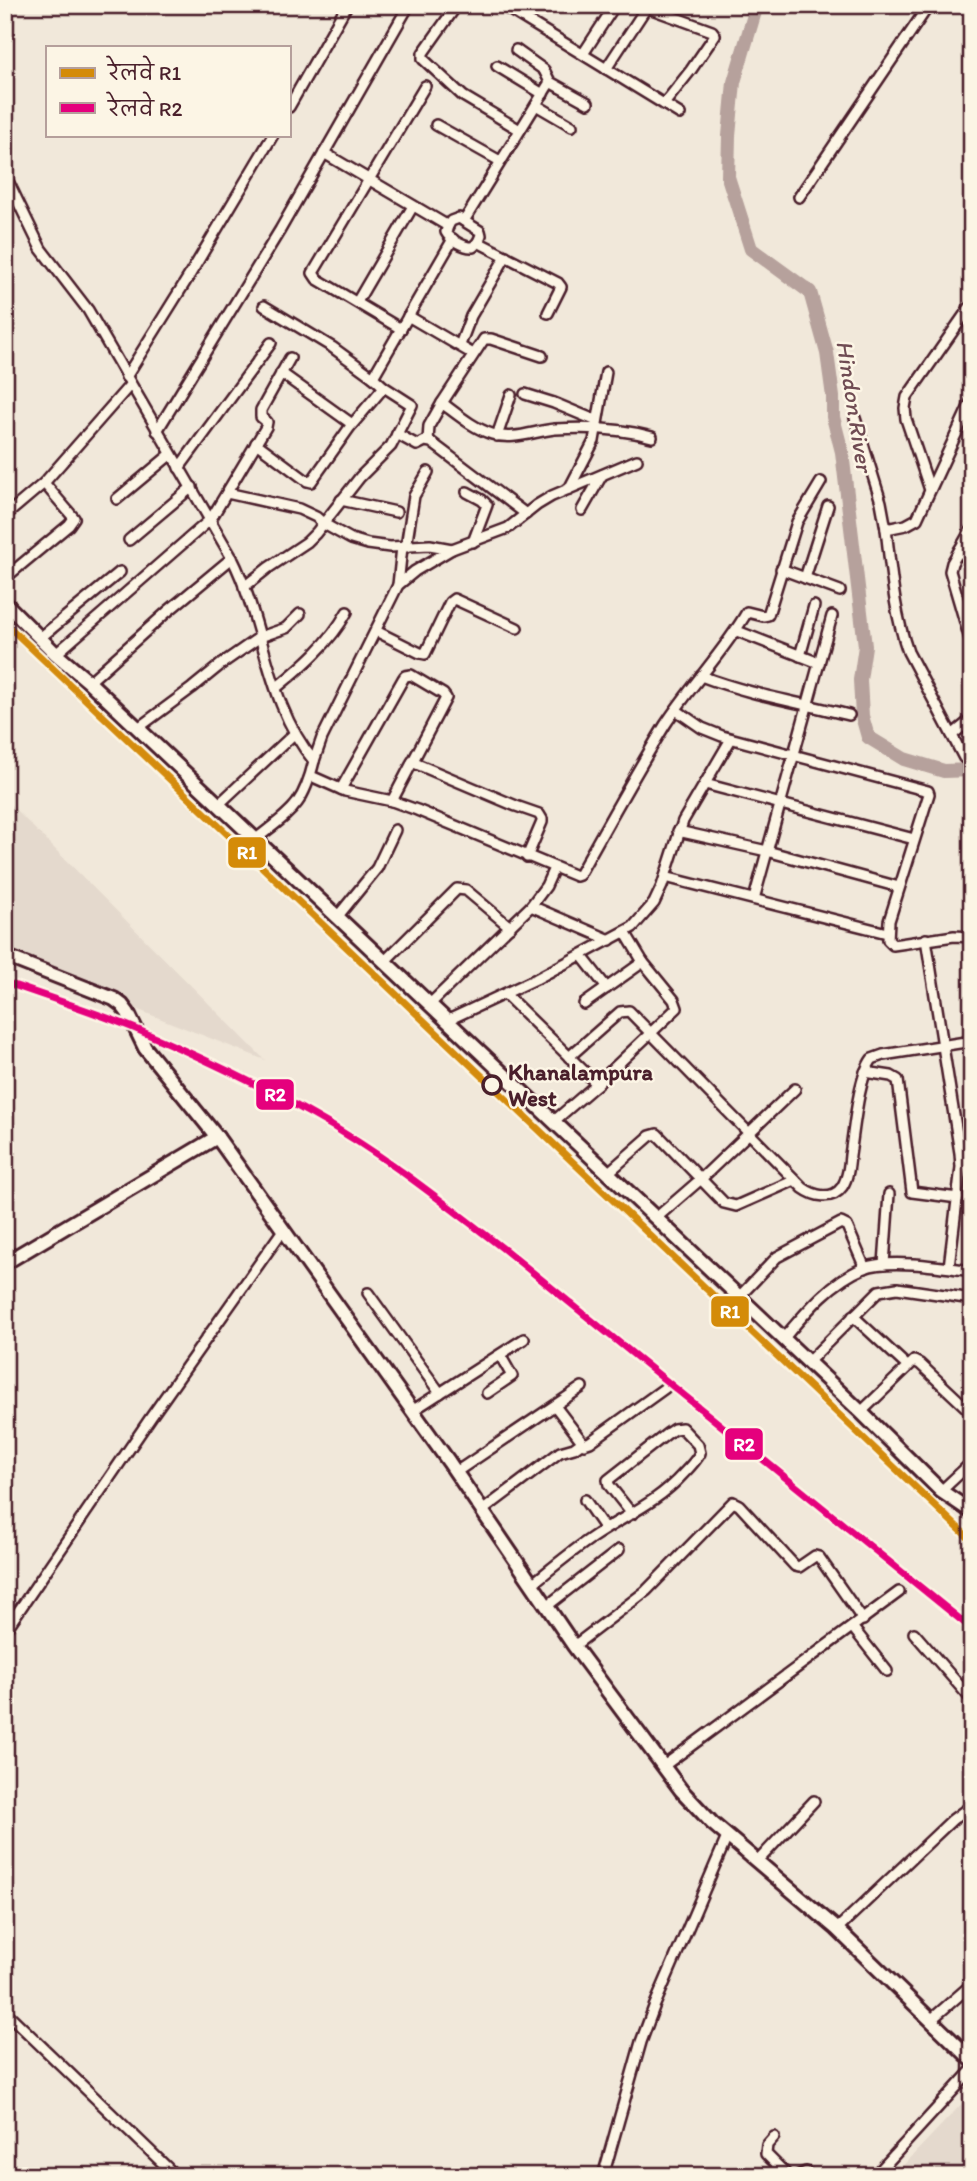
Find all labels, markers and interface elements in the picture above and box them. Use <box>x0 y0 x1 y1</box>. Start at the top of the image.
legend <box>46 46 290 136</box>
text: रेलवे R1 <box>105 55 182 85</box>
text: रेलवे R2 <box>105 91 183 121</box>
water label: Hindon River <box>830 338 880 477</box>
line badge: R1 <box>227 836 267 869</box>
text: R1 <box>237 841 257 864</box>
place label: Khanalampura West <box>508 1058 654 1112</box>
marker: Khanalampura West <box>482 1075 502 1095</box>
line badge: R2 <box>255 1078 295 1111</box>
text: R2 <box>264 1083 286 1106</box>
line badge: R1 <box>710 1295 750 1328</box>
text: R1 <box>720 1300 740 1323</box>
line badge: R2 <box>724 1427 764 1461</box>
text: R2 <box>733 1433 755 1456</box>

